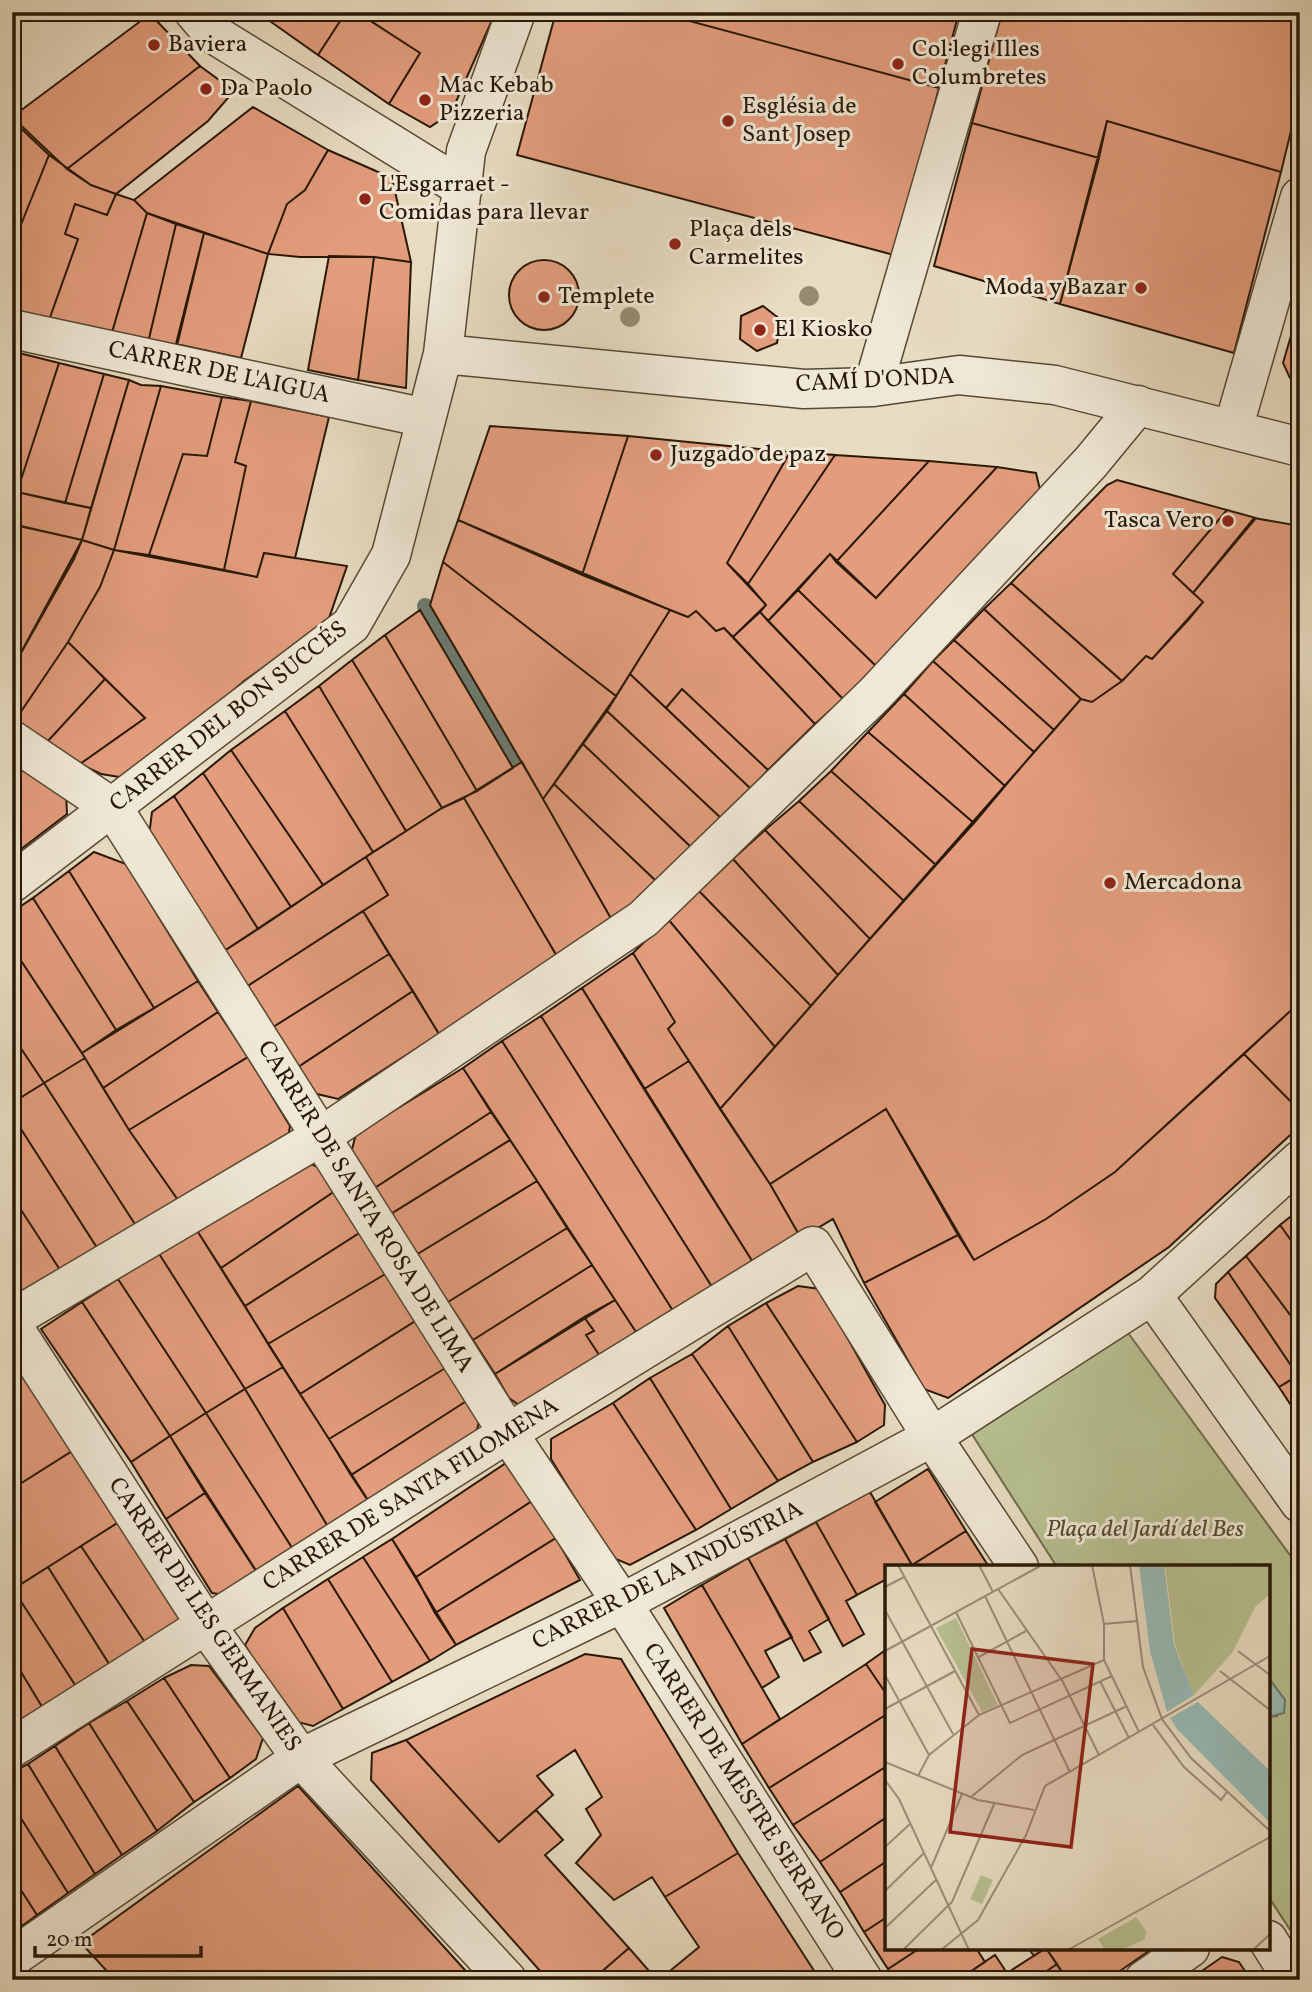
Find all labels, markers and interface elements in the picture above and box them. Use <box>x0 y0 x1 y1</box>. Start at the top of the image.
place label: Baviera <box>168 28 247 62</box>
place label: Col·legi Illes Columbretes <box>912 33 1047 95</box>
marker: Baviera <box>146 37 162 53</box>
marker: Col·legi Illes Columbretes <box>890 56 906 72</box>
place label: Mac Kebab Pizzeria <box>439 69 554 131</box>
place label: Da Paolo <box>220 72 313 106</box>
marker: Da Paolo <box>198 81 214 97</box>
place label: Església de Sant Josep <box>742 90 857 152</box>
marker: Mac Kebab Pizzeria <box>417 92 433 108</box>
marker: Església de Sant Josep <box>720 113 736 129</box>
place label: L'Esgarraet - Comidas para llevar <box>379 168 589 230</box>
marker: L'Esgarraet - Comidas para llevar <box>357 191 373 207</box>
place label: Plaça dels Carmelites <box>689 213 804 275</box>
marker: Plaça dels Carmelites <box>667 236 683 252</box>
place label: Moda y Bazar <box>985 271 1127 305</box>
place label: Templete <box>558 280 655 314</box>
marker: Moda y Bazar <box>1133 280 1149 296</box>
marker: Templete <box>536 289 552 305</box>
place label: El Kiosko <box>774 313 872 347</box>
marker: El Kiosko <box>752 322 768 338</box>
street label: CARRER DE L'AIGUA <box>105 333 333 413</box>
street label: CAMÍ D'ONDA <box>795 360 955 402</box>
place label: Juzgado de paz <box>670 438 826 472</box>
marker: Juzgado de paz <box>648 447 664 463</box>
place label: Tasca Vero <box>1104 504 1214 538</box>
marker: Tasca Vero <box>1220 513 1236 529</box>
street label: CARRER DEL BON SUCCÉS <box>103 613 355 821</box>
place label: Mercadona <box>1124 866 1243 900</box>
marker: Mercadona <box>1102 875 1118 891</box>
street label: CARRER DE SANTA ROSA DE LIMA <box>248 1034 482 1380</box>
street label: CARRER DE SANTA FILOMENA <box>256 1390 566 1600</box>
street label: CARRER DE LES GERMANIES <box>99 1471 309 1759</box>
street label: CARRER DE LA INDÚSTRIA <box>527 1493 809 1659</box>
park label: Plaça del Jardí del Bes <box>1046 1513 1244 1547</box>
inset map <box>885 1565 1270 1950</box>
street label: CARRER DE MESTRE SERRANO <box>634 1637 852 1947</box>
scale bar <box>35 1915 201 1959</box>
text: 20 m <box>46 1926 92 1955</box>

